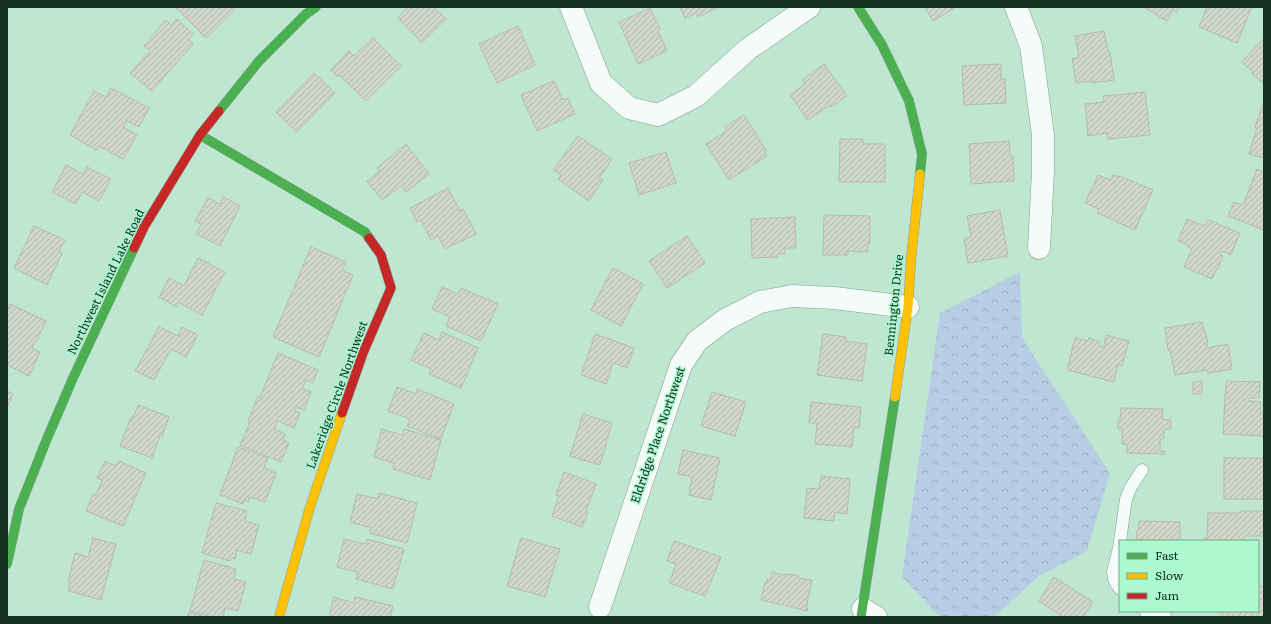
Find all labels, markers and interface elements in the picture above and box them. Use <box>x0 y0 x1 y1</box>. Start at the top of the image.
street label: Northwest Island Lake Road <box>62 205 149 358</box>
street label: Bennington Drive <box>879 253 907 357</box>
street label: Lakeridge Circle Northwest <box>301 318 371 471</box>
street label: Eldridge Place Northwest <box>625 364 689 506</box>
legend <box>1119 540 1259 612</box>
text: Fast <box>1155 546 1179 564</box>
text: Slow <box>1155 566 1184 584</box>
text: Jam <box>1155 586 1180 604</box>

